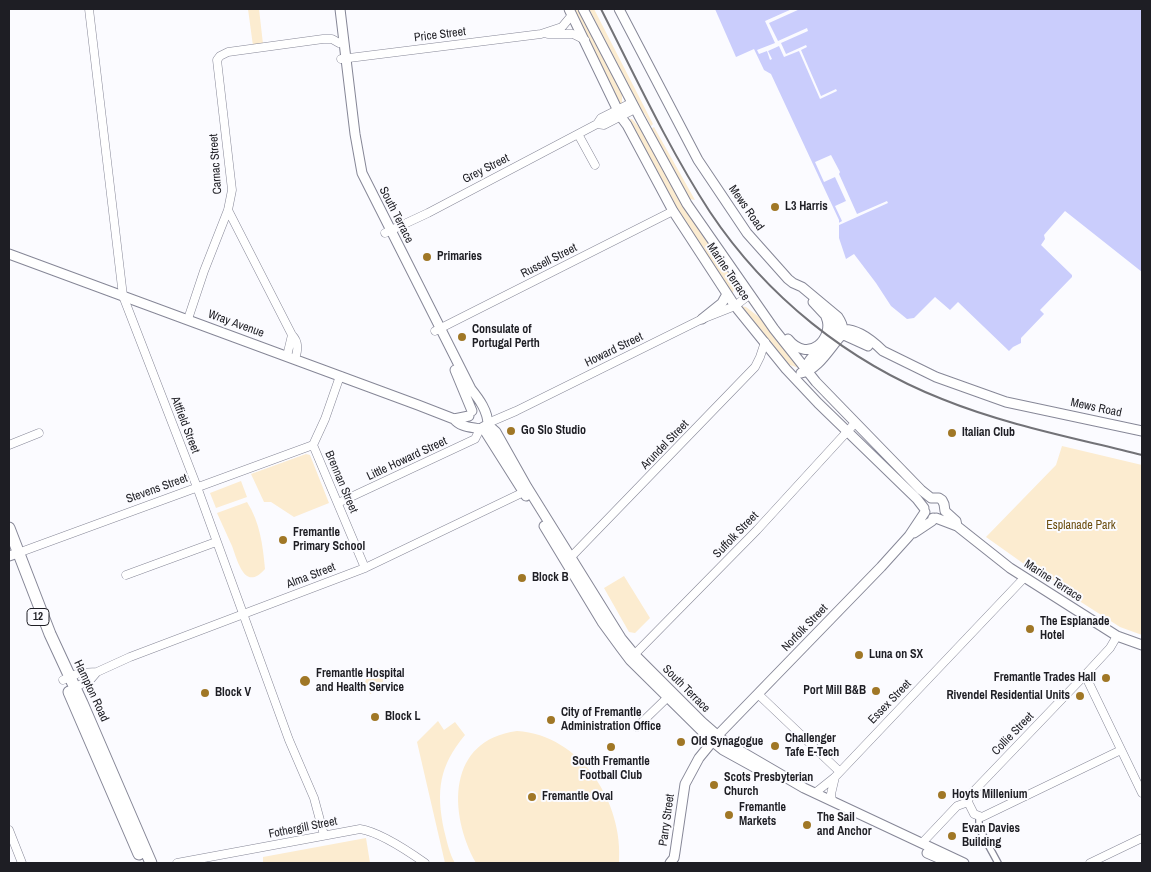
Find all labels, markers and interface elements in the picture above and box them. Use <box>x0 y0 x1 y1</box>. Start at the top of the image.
street label: Price Street <box>413 25 467 45</box>
street label: Carnac Street <box>207 133 225 195</box>
street label: Grey Street <box>460 151 512 187</box>
street label: Mews Road <box>725 183 767 233</box>
street label: South Terrace <box>376 184 416 246</box>
place label: L3 Harris <box>785 200 828 214</box>
marker: L3 Harris <box>769 201 781 213</box>
street label: Russell Street <box>518 241 580 281</box>
street label: Marine Terrace <box>704 241 752 303</box>
place label: Primaries <box>437 250 482 264</box>
marker: Primaries <box>421 251 433 263</box>
street label: Wray Avenue <box>206 307 266 341</box>
place label: Consulate of Portugal Perth <box>472 323 540 351</box>
street label: Howard Street <box>583 330 645 370</box>
marker: Consulate of Portugal Perth <box>456 331 468 343</box>
street label: Attfield Street <box>168 395 202 455</box>
street label: Mews Road <box>1069 396 1123 420</box>
street label: Arundel Street <box>638 417 692 473</box>
place label: Go Slo Studio <box>521 424 586 438</box>
marker: Go Slo Studio <box>505 425 517 437</box>
place label: Italian Club <box>962 426 1015 440</box>
marker: Italian Club <box>946 427 958 439</box>
street label: Little Howard Street <box>365 434 449 484</box>
street label: Brennan Street <box>321 449 361 515</box>
street label: Stevens Street <box>124 471 190 507</box>
street label: Suffolk Street <box>710 509 762 561</box>
park label: Esplanade Park <box>1046 519 1116 533</box>
place label: Fremantle Primary School <box>293 526 365 554</box>
marker: Fremantle Primary School <box>277 534 289 546</box>
street label: Marine Terrace <box>1021 557 1085 605</box>
street label: Alma Street <box>284 560 338 592</box>
place label: Block B <box>532 571 569 585</box>
marker: Block B <box>516 572 528 584</box>
street label: Norfolk Street <box>779 601 831 655</box>
road number: 12 <box>27 608 49 626</box>
place label: The Esplanade Hotel <box>1040 615 1109 643</box>
marker: The Esplanade Hotel <box>1024 623 1036 635</box>
place label: Luna on SX <box>869 648 923 662</box>
marker: Luna on SX <box>853 649 865 661</box>
street label: Hampton Road <box>70 658 112 724</box>
street label: South Terrace <box>659 662 713 716</box>
place label: Fremantle Hospital and Health Service <box>316 667 405 695</box>
place label: Fremantle Trades Hall <box>994 671 1096 685</box>
marker: Fremantle Trades Hall <box>1100 672 1112 684</box>
marker: Fremantle Hospital and Health Service <box>298 674 312 688</box>
street label: Essex Street <box>865 677 915 727</box>
place label: Port Mill B&B <box>803 684 866 698</box>
marker: Port Mill B&B <box>870 685 882 697</box>
place label: Block V <box>215 686 251 700</box>
marker: Block V <box>199 687 211 699</box>
place label: Rivendel Residential Units <box>946 689 1070 703</box>
marker: Rivendel Residential Units <box>1074 690 1086 702</box>
place label: City of Fremantle Administration Office <box>561 706 661 734</box>
place label: Block L <box>385 710 421 724</box>
street label: Collie Street <box>989 710 1037 758</box>
marker: Block L <box>369 711 381 723</box>
marker: City of Fremantle Administration Office <box>545 714 557 726</box>
place label: Challenger Tafe E-Tech <box>785 732 839 760</box>
place label: Old Synagogue <box>691 735 763 749</box>
marker: Old Synagogue <box>675 736 687 748</box>
marker: Challenger Tafe E-Tech <box>769 740 781 752</box>
marker: South Fremantle Football Club <box>605 741 617 753</box>
place label: South Fremantle Football Club <box>572 755 650 783</box>
place label: Scots Presbyterian Church <box>724 771 813 799</box>
marker: Scots Presbyterian Church <box>708 779 720 791</box>
place label: Hoyts Millenium <box>952 788 1027 802</box>
marker: Hoyts Millenium <box>936 789 948 801</box>
place label: Fremantle Oval <box>542 790 613 804</box>
marker: Fremantle Oval <box>526 791 538 803</box>
street label: Parry Street <box>656 793 678 847</box>
place label: Fremantle Markets <box>739 801 786 829</box>
marker: Fremantle Markets <box>723 809 735 821</box>
place label: The Sail and Anchor <box>817 811 872 839</box>
street label: Fothergill Street <box>268 814 338 842</box>
marker: The Sail and Anchor <box>801 819 813 831</box>
place label: Evan Davies Building <box>962 822 1020 850</box>
marker: Evan Davies Building <box>946 830 958 842</box>

